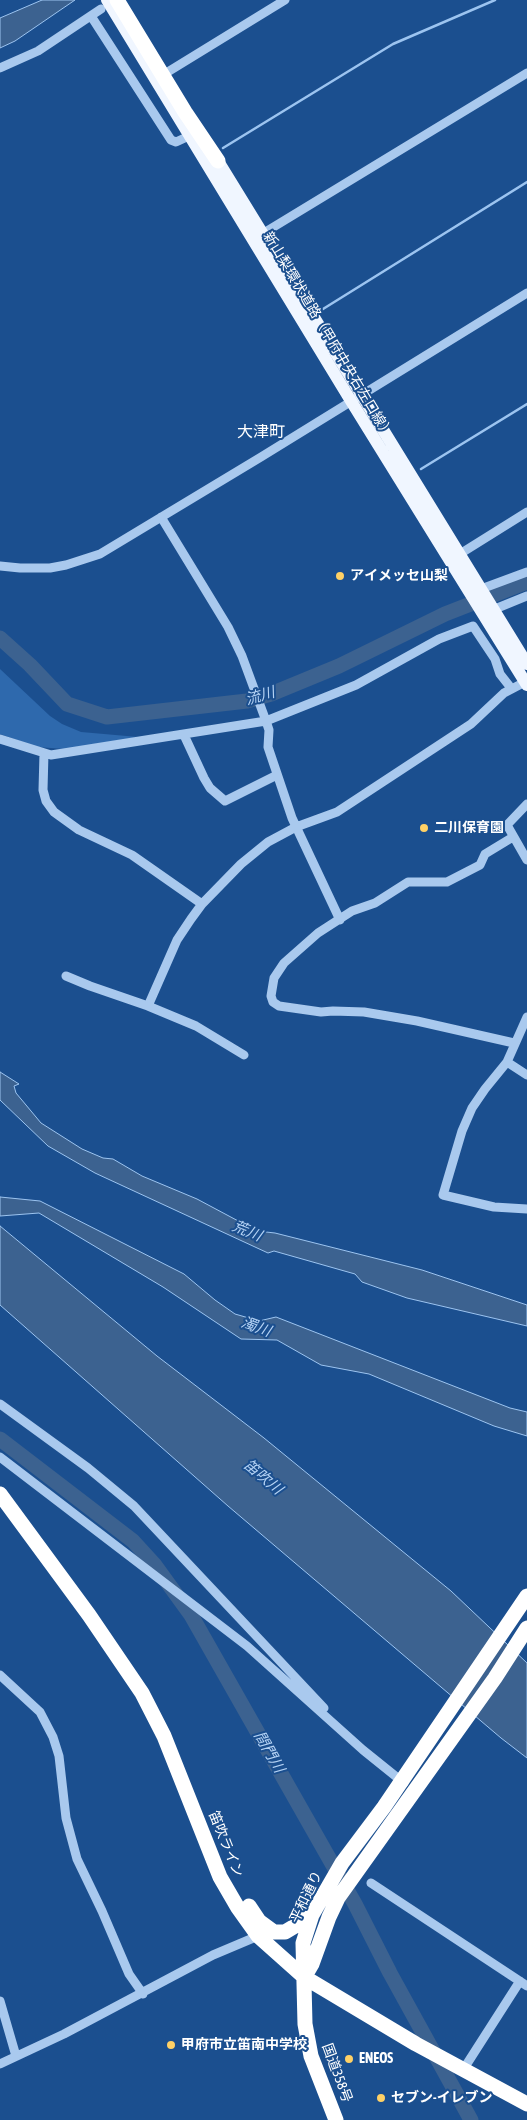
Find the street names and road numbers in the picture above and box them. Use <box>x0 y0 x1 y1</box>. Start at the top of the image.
street label: 新山梨環状道路（甲府中央右左口線） <box>260 229 396 441</box>
street label: 笛吹ライン <box>205 1808 247 1880</box>
street label: 平和通り <box>286 1868 326 1926</box>
street label: 国道358号 <box>319 2041 355 2105</box>

